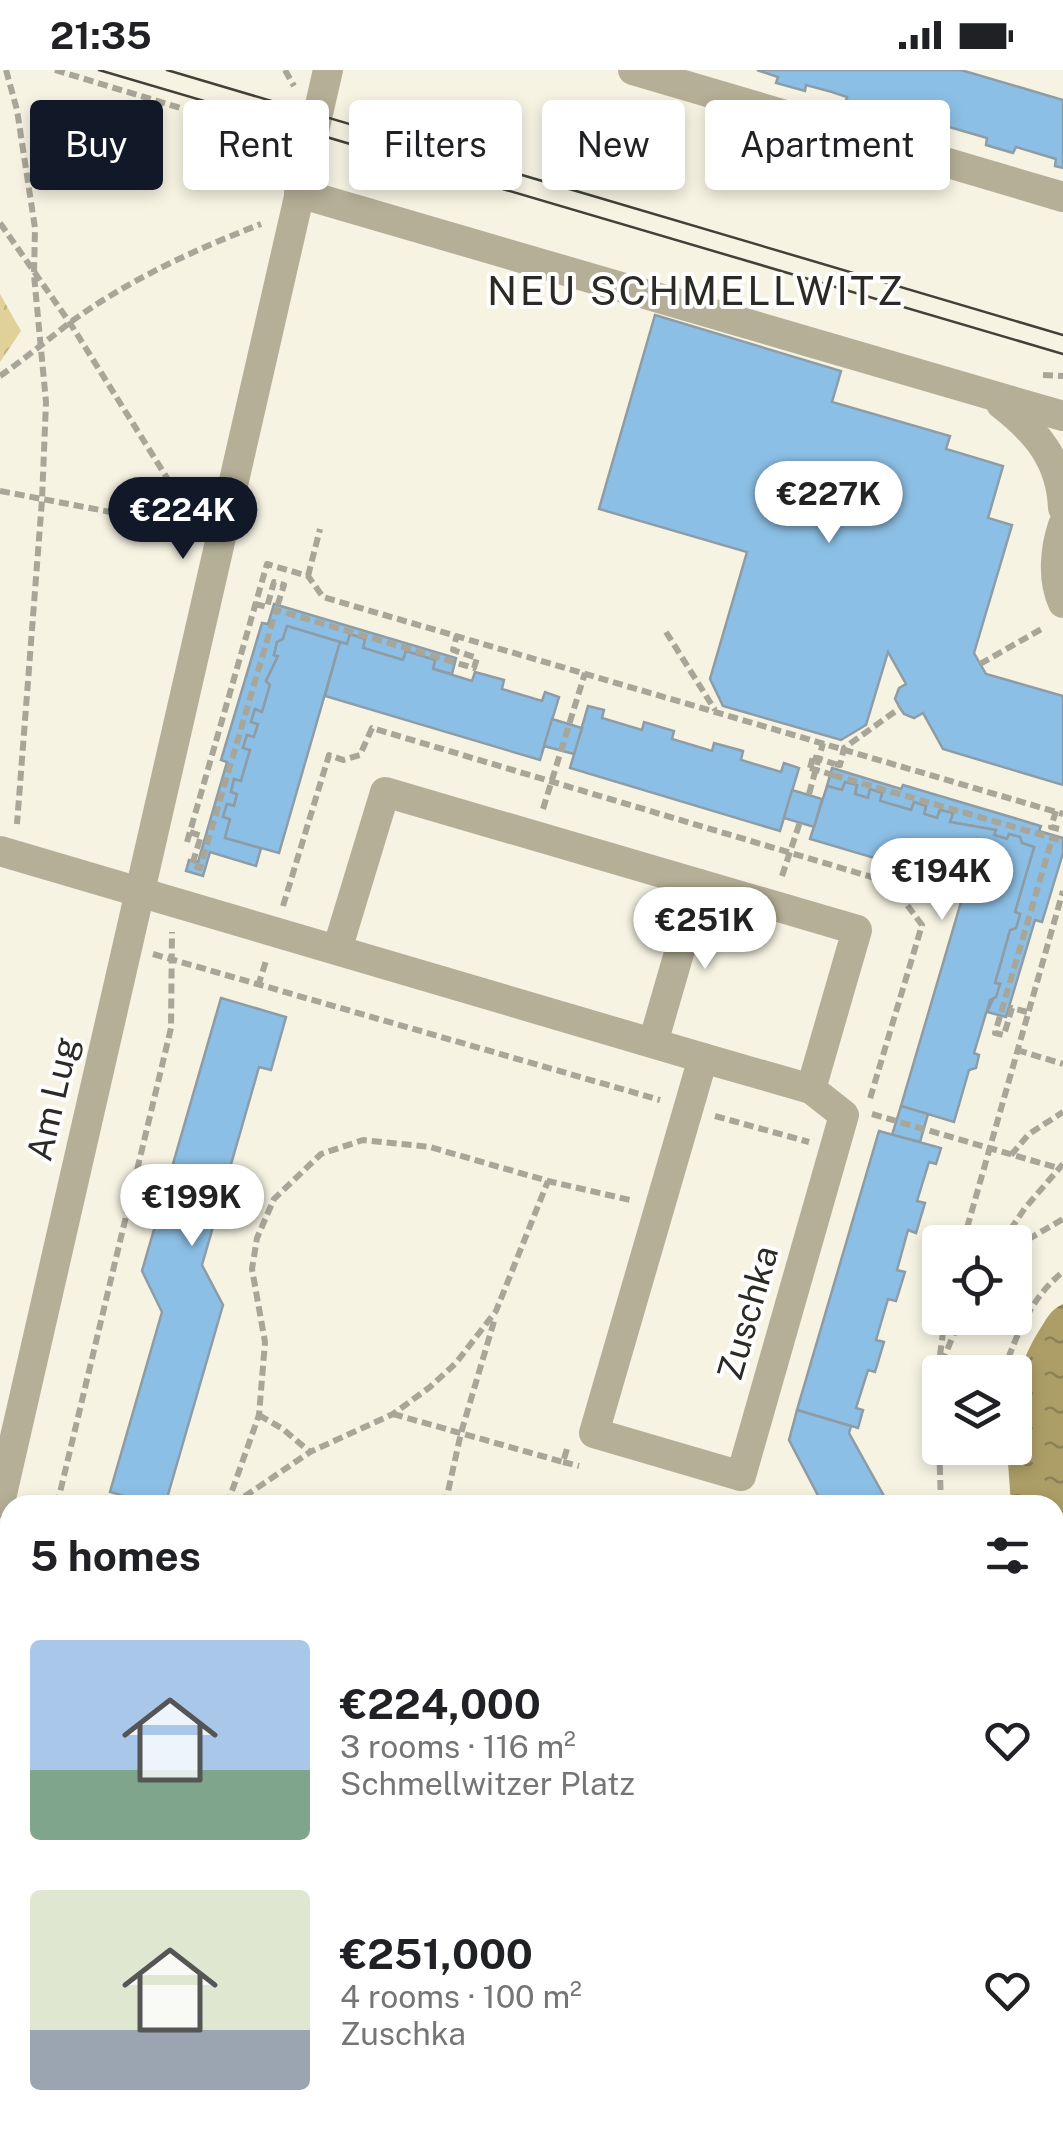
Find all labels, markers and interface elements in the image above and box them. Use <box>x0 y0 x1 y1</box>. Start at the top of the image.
text: 21:35 <box>50 13 152 58</box>
chip: Buy <box>30 100 163 190</box>
chip: Rent <box>183 100 329 190</box>
chip: Filters <box>349 100 522 190</box>
chip: New <box>542 100 685 190</box>
chip: Apartment <box>705 100 950 190</box>
district label: NEU SCHMELLWITZ <box>487 267 905 314</box>
pin: €227K <box>759 461 899 546</box>
text: €227K <box>777 475 881 512</box>
pin: €224K <box>113 477 253 562</box>
text: €224K <box>130 491 236 528</box>
pin: €194K <box>872 838 1012 923</box>
text: €194K <box>892 852 992 889</box>
pin: €251K <box>635 887 775 972</box>
text: €251K <box>655 901 755 938</box>
street label: Am Lug <box>18 1033 87 1165</box>
pin: €199K <box>122 1164 262 1249</box>
text: €199K <box>142 1178 242 1215</box>
map controls <box>922 1225 1032 1465</box>
button: locate <box>922 1225 1032 1335</box>
street label: Zuschka <box>709 1241 786 1385</box>
button: layers <box>922 1355 1032 1465</box>
icon: filters <box>980 1528 1035 1583</box>
text: 5 homes <box>30 1531 201 1580</box>
text: €224,000 <box>340 1679 541 1728</box>
icon: home <box>110 1680 230 1800</box>
icon: heart <box>980 1713 1035 1768</box>
text: 3 rooms · 116 m² <box>340 1728 576 1765</box>
text: Schmellwitzer Platz <box>340 1765 635 1802</box>
text: €251,000 <box>340 1929 533 1978</box>
icon: home <box>110 1930 230 2050</box>
icon: heart <box>980 1963 1035 2018</box>
text: 4 rooms · 100 m² <box>340 1978 582 2015</box>
text: Zuschka <box>340 2015 466 2052</box>

